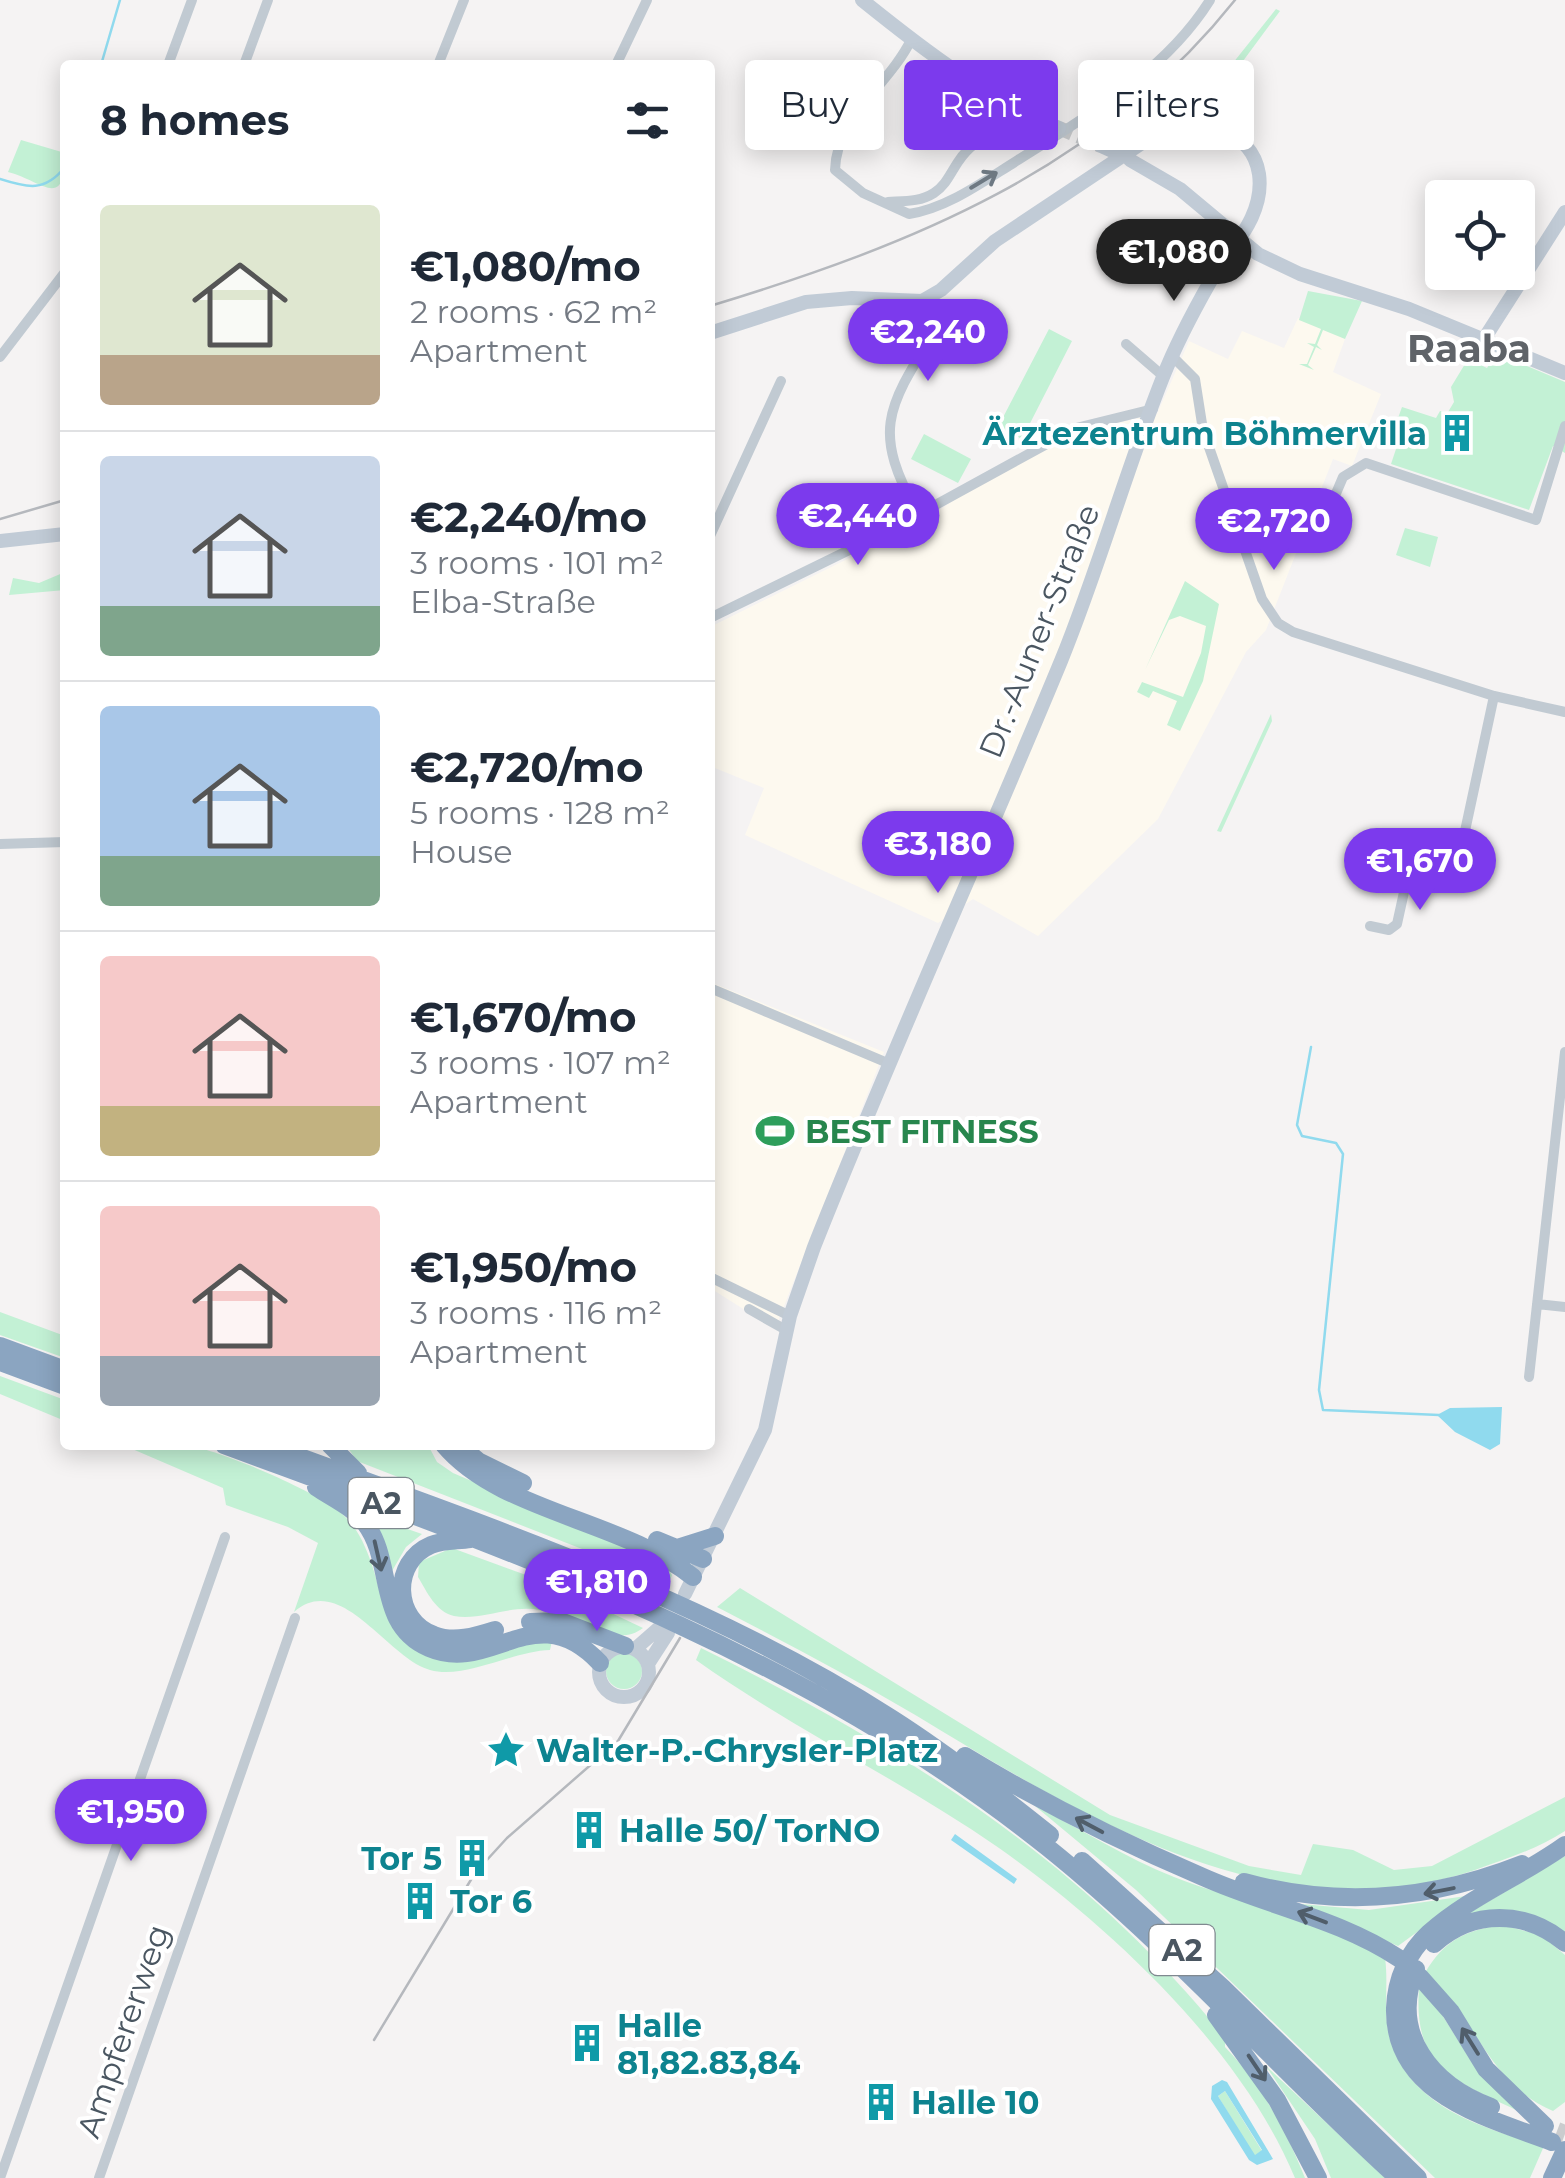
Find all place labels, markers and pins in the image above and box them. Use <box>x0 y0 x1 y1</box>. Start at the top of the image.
pin: €1,080 <box>1093 219 1255 304</box>
pin: €2,240 <box>847 299 1009 384</box>
building icon: Ärztezentrum Böhmervilla <box>1436 412 1478 454</box>
place label: Ärztezentrum Böhmervilla <box>982 414 1427 453</box>
pin: €2,440 <box>777 483 939 568</box>
pin: €2,720 <box>1193 488 1355 573</box>
pin: €3,180 <box>857 811 1019 896</box>
pin: €1,670 <box>1339 828 1501 913</box>
sports icon: BEST FITNESS <box>754 1110 796 1152</box>
place label: BEST FITNESS <box>805 1112 1039 1151</box>
pin: €1,810 <box>516 1549 678 1634</box>
place icon: Walter-P.-Chrysler-Platz <box>485 1729 527 1771</box>
place label: Walter-P.-Chrysler-Platz <box>536 1731 938 1770</box>
pin: €1,950 <box>50 1779 212 1864</box>
building icon: Halle 50/ TorNO <box>568 1809 610 1851</box>
place label: Halle 50/ TorNO <box>619 1811 880 1850</box>
building icon: Tor 5 <box>451 1837 493 1879</box>
place label: Tor 5 <box>361 1839 442 1878</box>
building icon: Tor 6 <box>399 1880 441 1922</box>
place label: Tor 6 <box>450 1882 532 1921</box>
place label: Halle 81,82.83,84 <box>617 2006 800 2082</box>
building icon: Halle 81,82.83,84 <box>566 2022 608 2064</box>
building icon: Halle 10 <box>860 2081 902 2123</box>
place label: Halle 10 <box>911 2083 1039 2122</box>

